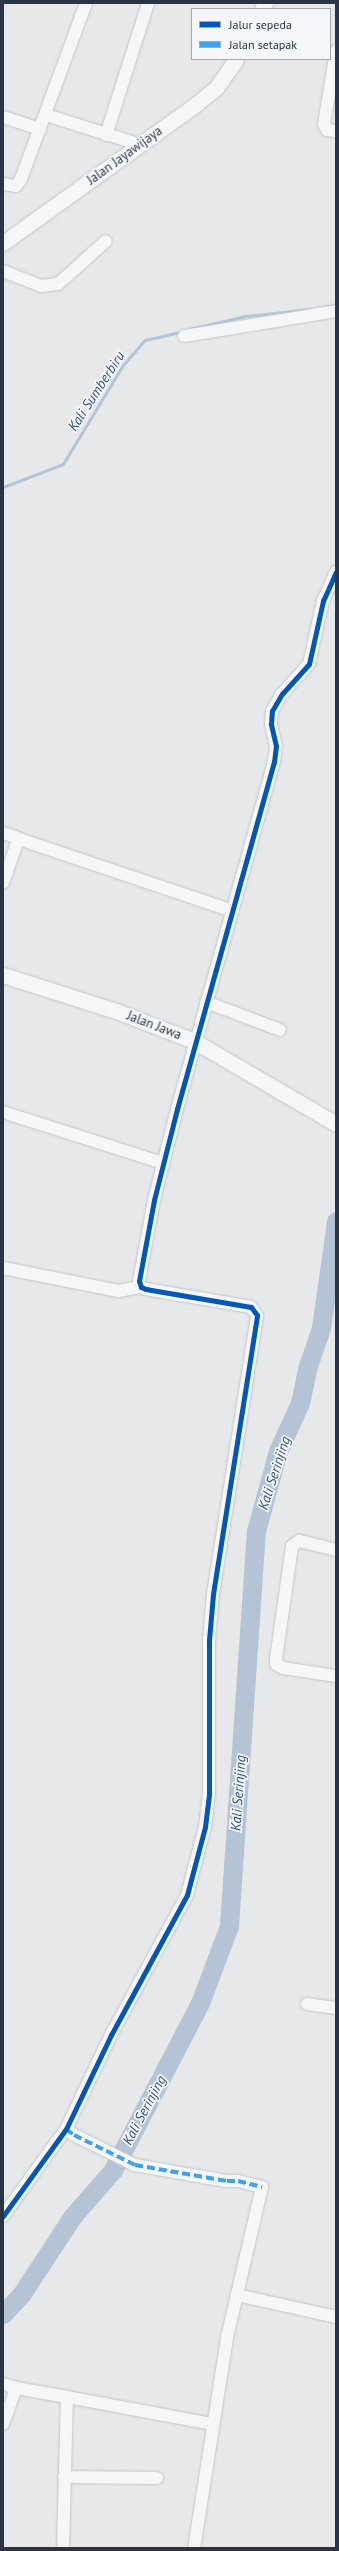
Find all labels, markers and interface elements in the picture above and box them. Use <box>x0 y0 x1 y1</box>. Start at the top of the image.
legend <box>191 8 331 60</box>
text: Jalur sepeda <box>229 17 292 32</box>
text: Jalan setapak <box>229 37 297 52</box>
street label: Jalan Jayawijaya <box>84 123 166 189</box>
water label: Kali Sumberbiru <box>64 348 128 434</box>
street label: Jalan Jawa <box>124 1008 184 1044</box>
water label: Kali Serinjing <box>254 1434 294 1512</box>
water label: Kali Serinjing <box>227 1754 249 1832</box>
water label: Kali Serinjing <box>119 2072 169 2148</box>

